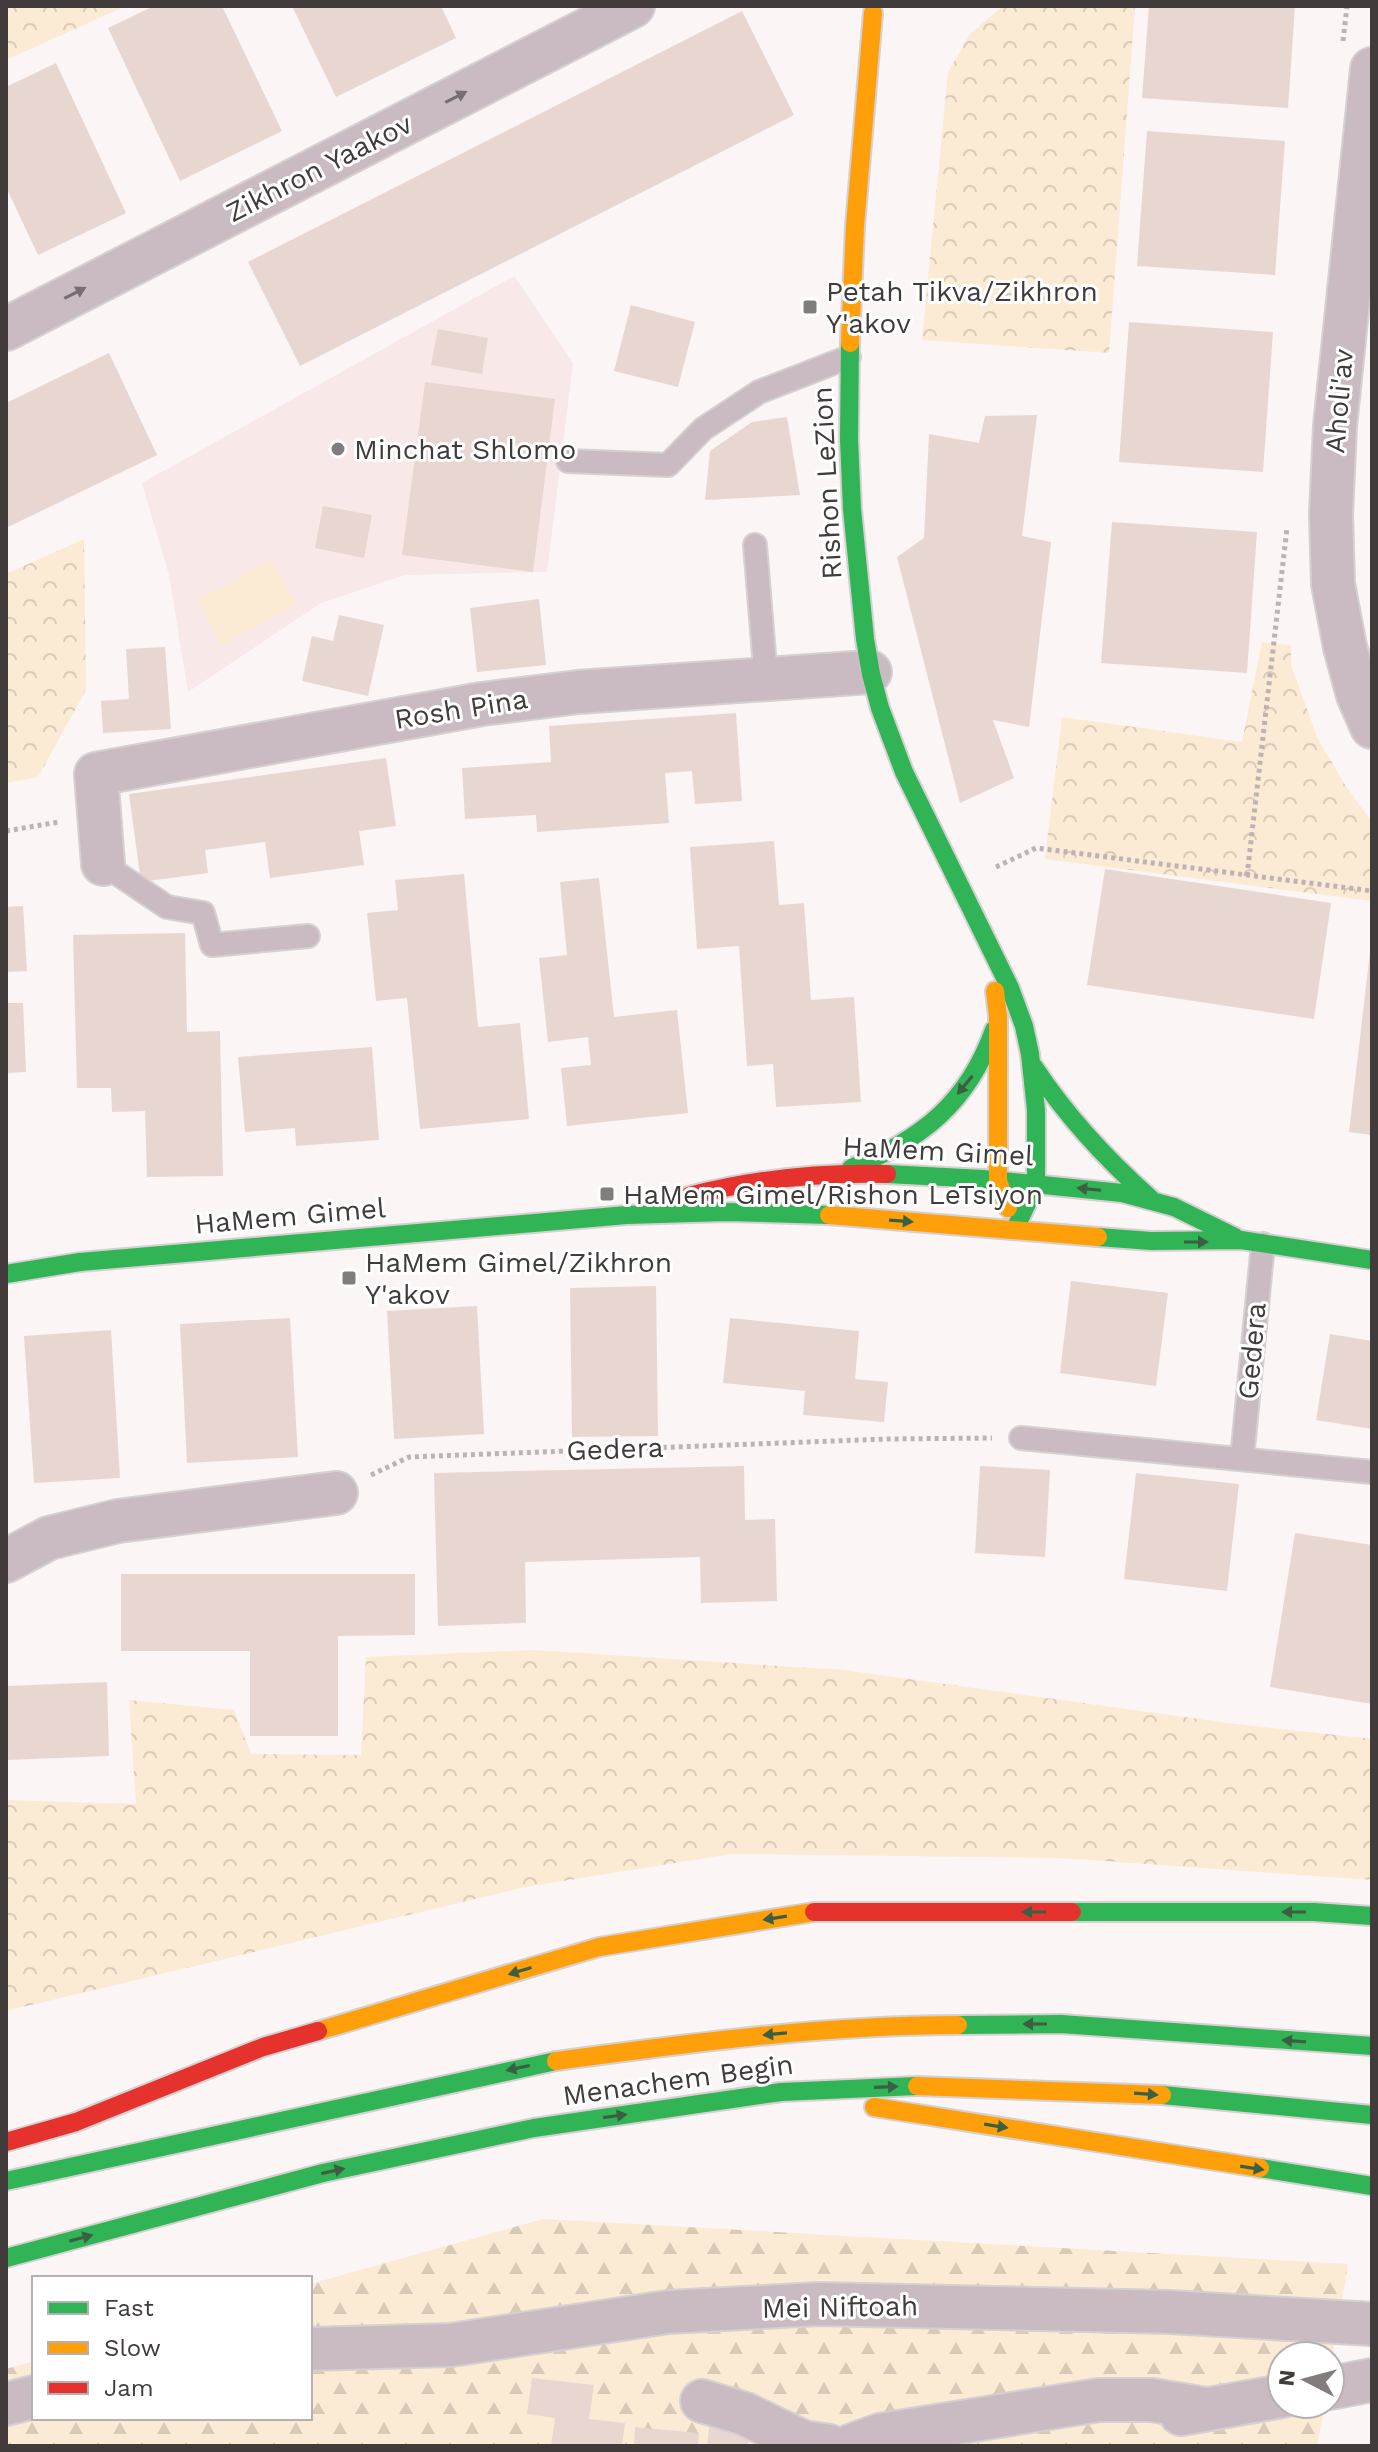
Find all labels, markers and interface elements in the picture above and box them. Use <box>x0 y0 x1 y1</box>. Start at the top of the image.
one-way arrow <box>444 91 467 104</box>
street label: Zikhron Yaakov <box>221 107 418 229</box>
place label: Petah Tikva/Zikhron Y'akov <box>826 275 1098 340</box>
one-way arrow <box>64 287 87 300</box>
marker: Petah Tikva/Zikhron Y'akov <box>801 298 819 316</box>
street label: Aholi'av <box>1318 347 1360 455</box>
street label: Rishon LeZion <box>805 386 849 580</box>
place label: Minchat Shlomo <box>354 433 576 466</box>
marker: Minchat Shlomo <box>329 440 347 458</box>
street label: Rosh Pina <box>392 682 530 736</box>
one-way arrow <box>957 1075 974 1096</box>
street label: HaMem Gimel <box>842 1130 1035 1173</box>
place label: HaMem Gimel/Rishon LeTsiyon <box>623 1178 1043 1211</box>
one-way arrow <box>1076 1182 1101 1195</box>
marker: HaMem Gimel/Rishon LeTsiyon <box>598 1185 616 1203</box>
street label: HaMem Gimel <box>193 1191 387 1241</box>
one-way arrow <box>889 1215 914 1228</box>
one-way arrow <box>1184 1236 1209 1248</box>
place label: HaMem Gimel/Zikhron Y'akov <box>365 1246 672 1311</box>
marker: HaMem Gimel/Zikhron Y'akov <box>340 1269 358 1287</box>
street label: Gedera <box>1231 1301 1273 1401</box>
street label: Gedera <box>566 1431 664 1467</box>
one-way arrow <box>1021 1906 1046 1918</box>
one-way arrow <box>1281 1906 1306 1918</box>
one-way arrow <box>762 1912 787 1925</box>
one-way arrow <box>508 1965 532 1978</box>
one-way arrow <box>1022 2018 1047 2031</box>
one-way arrow <box>762 2028 787 2041</box>
one-way arrow <box>1281 2034 1306 2047</box>
street label: Menachem Begin <box>561 2047 795 2113</box>
one-way arrow <box>505 2062 530 2075</box>
one-way arrow <box>874 2080 899 2093</box>
one-way arrow <box>1134 2088 1159 2101</box>
one-way arrow <box>603 2109 628 2122</box>
one-way arrow <box>984 2121 1009 2133</box>
one-way arrow <box>1240 2162 1265 2175</box>
one-way arrow <box>320 2164 345 2177</box>
one-way arrow <box>69 2231 94 2243</box>
legend <box>32 2276 312 2420</box>
street label: Mei Niftoah <box>762 2289 918 2325</box>
text: Fast <box>104 2294 154 2322</box>
text: Slow <box>104 2334 161 2362</box>
north arrow <box>1266 2340 1346 2420</box>
text: N <box>1273 2369 1300 2387</box>
text: Jam <box>104 2374 154 2402</box>

